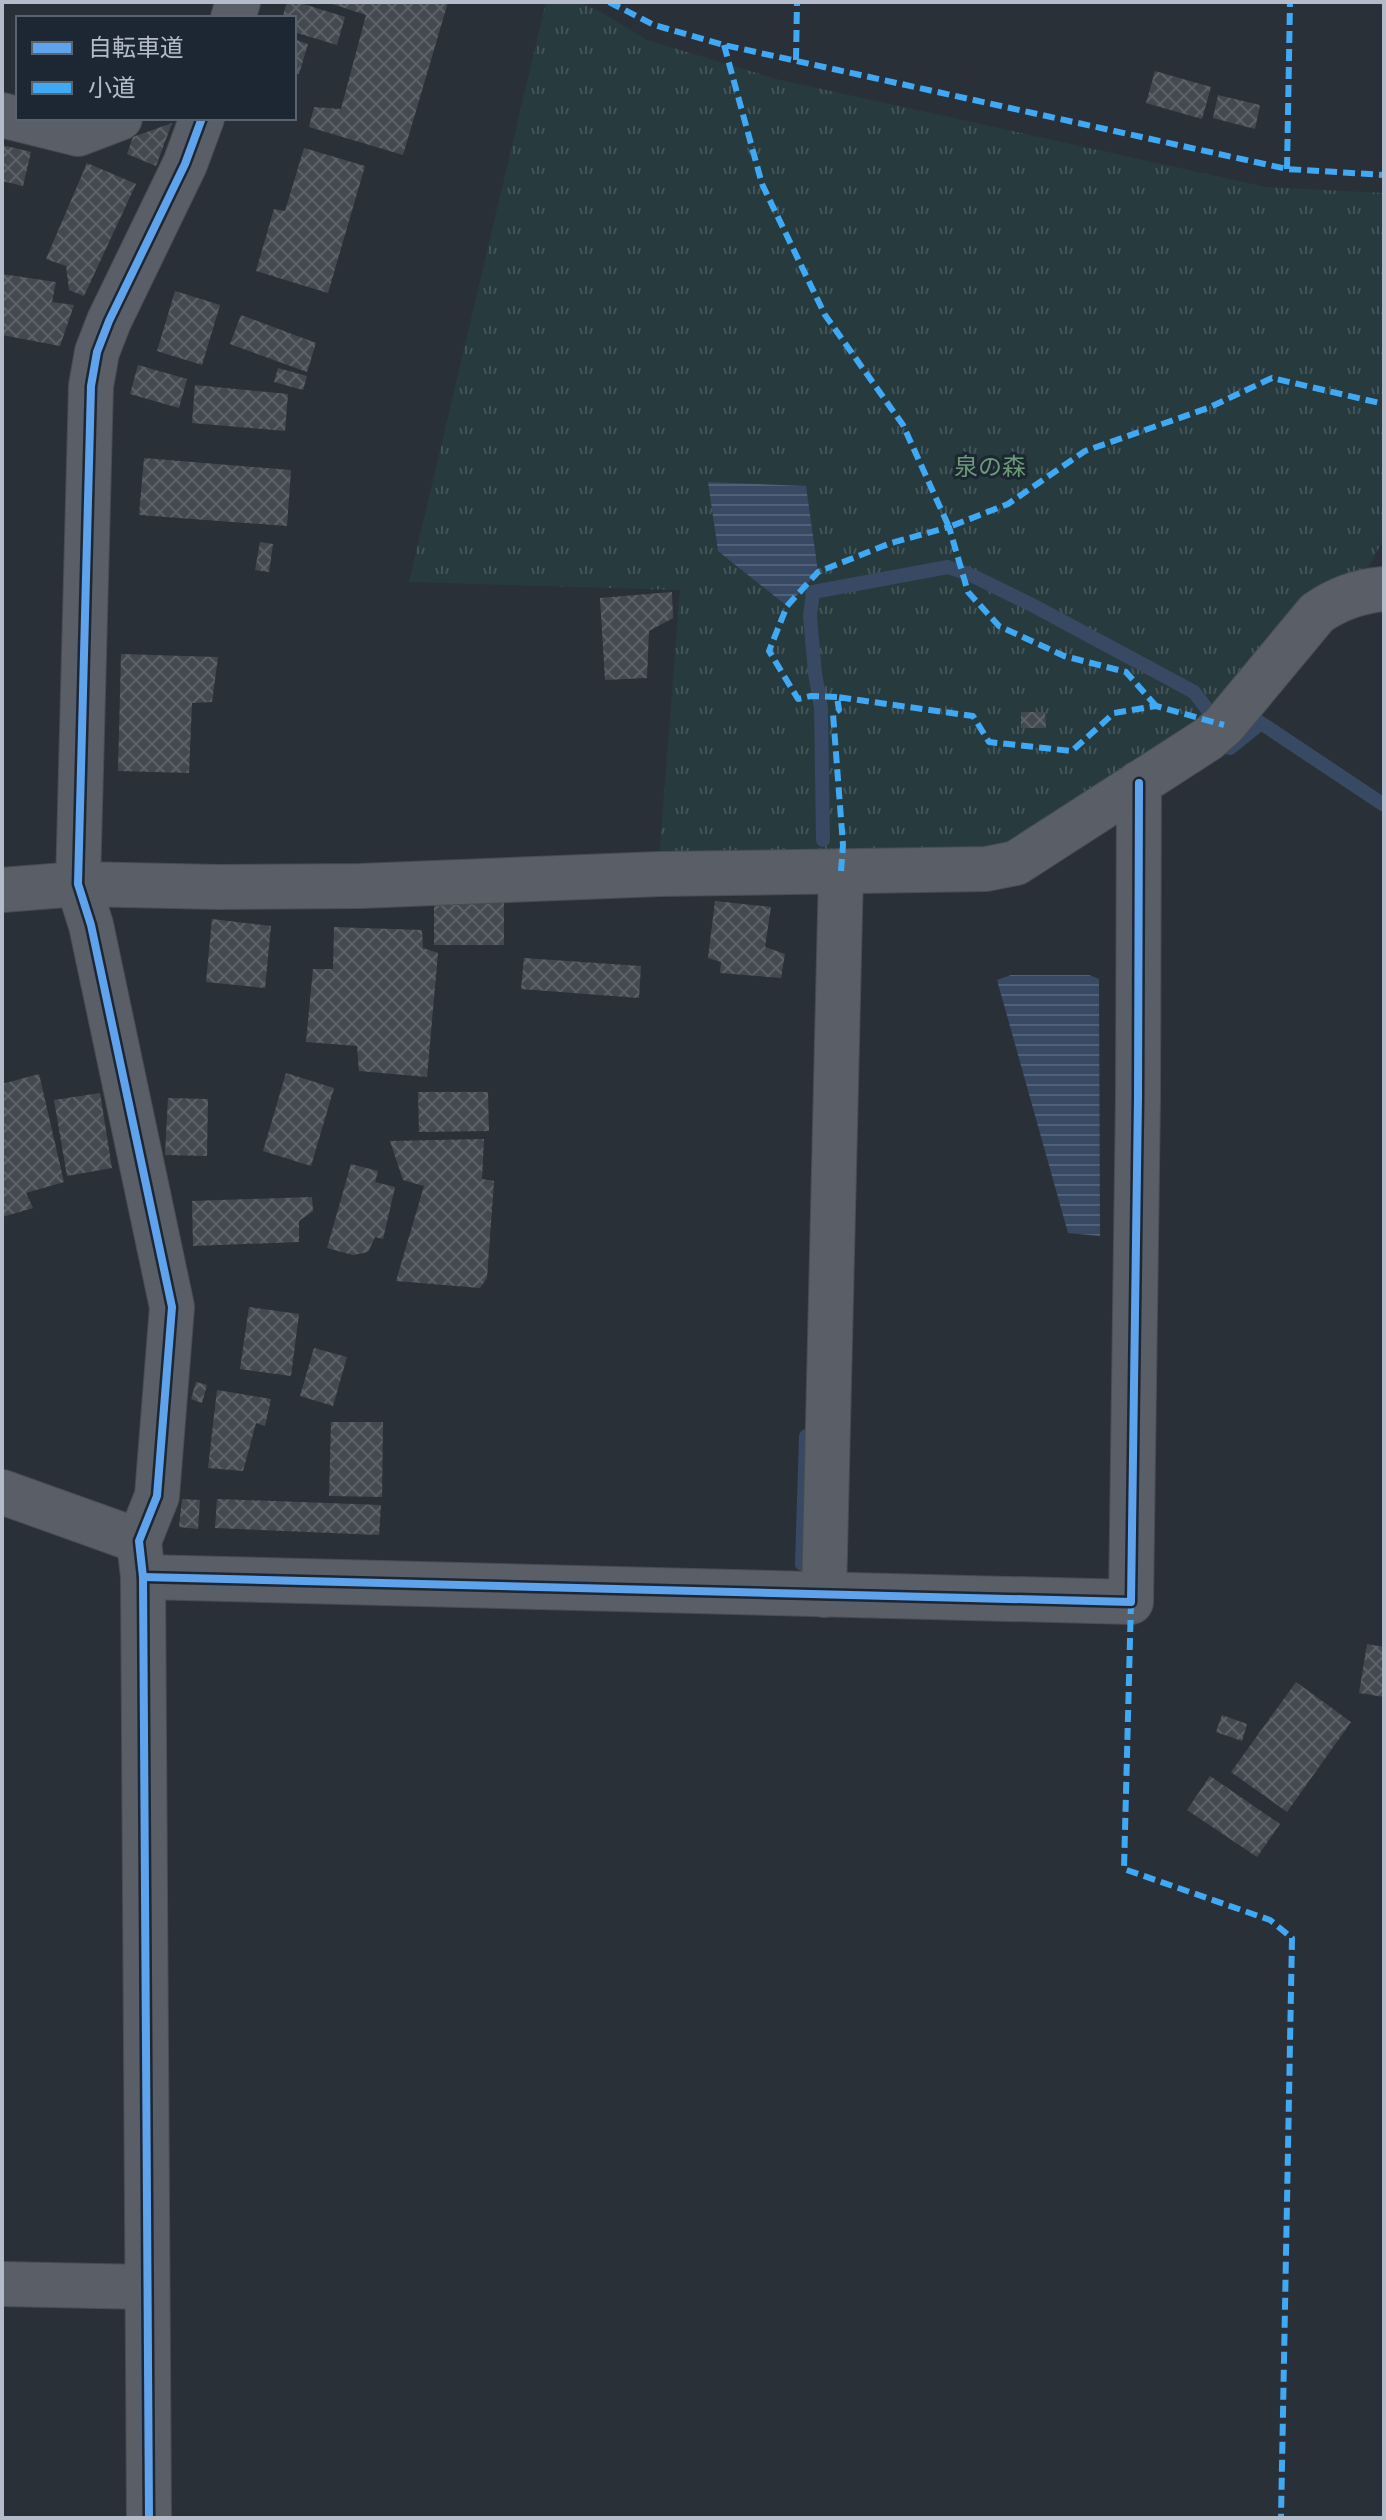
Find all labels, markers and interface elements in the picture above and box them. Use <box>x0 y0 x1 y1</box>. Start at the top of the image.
legend <box>16 16 296 120</box>
text: 自転車道 <box>88 34 184 62</box>
text: 小道 <box>88 74 136 102</box>
park label: 泉の森 <box>954 453 1026 481</box>

